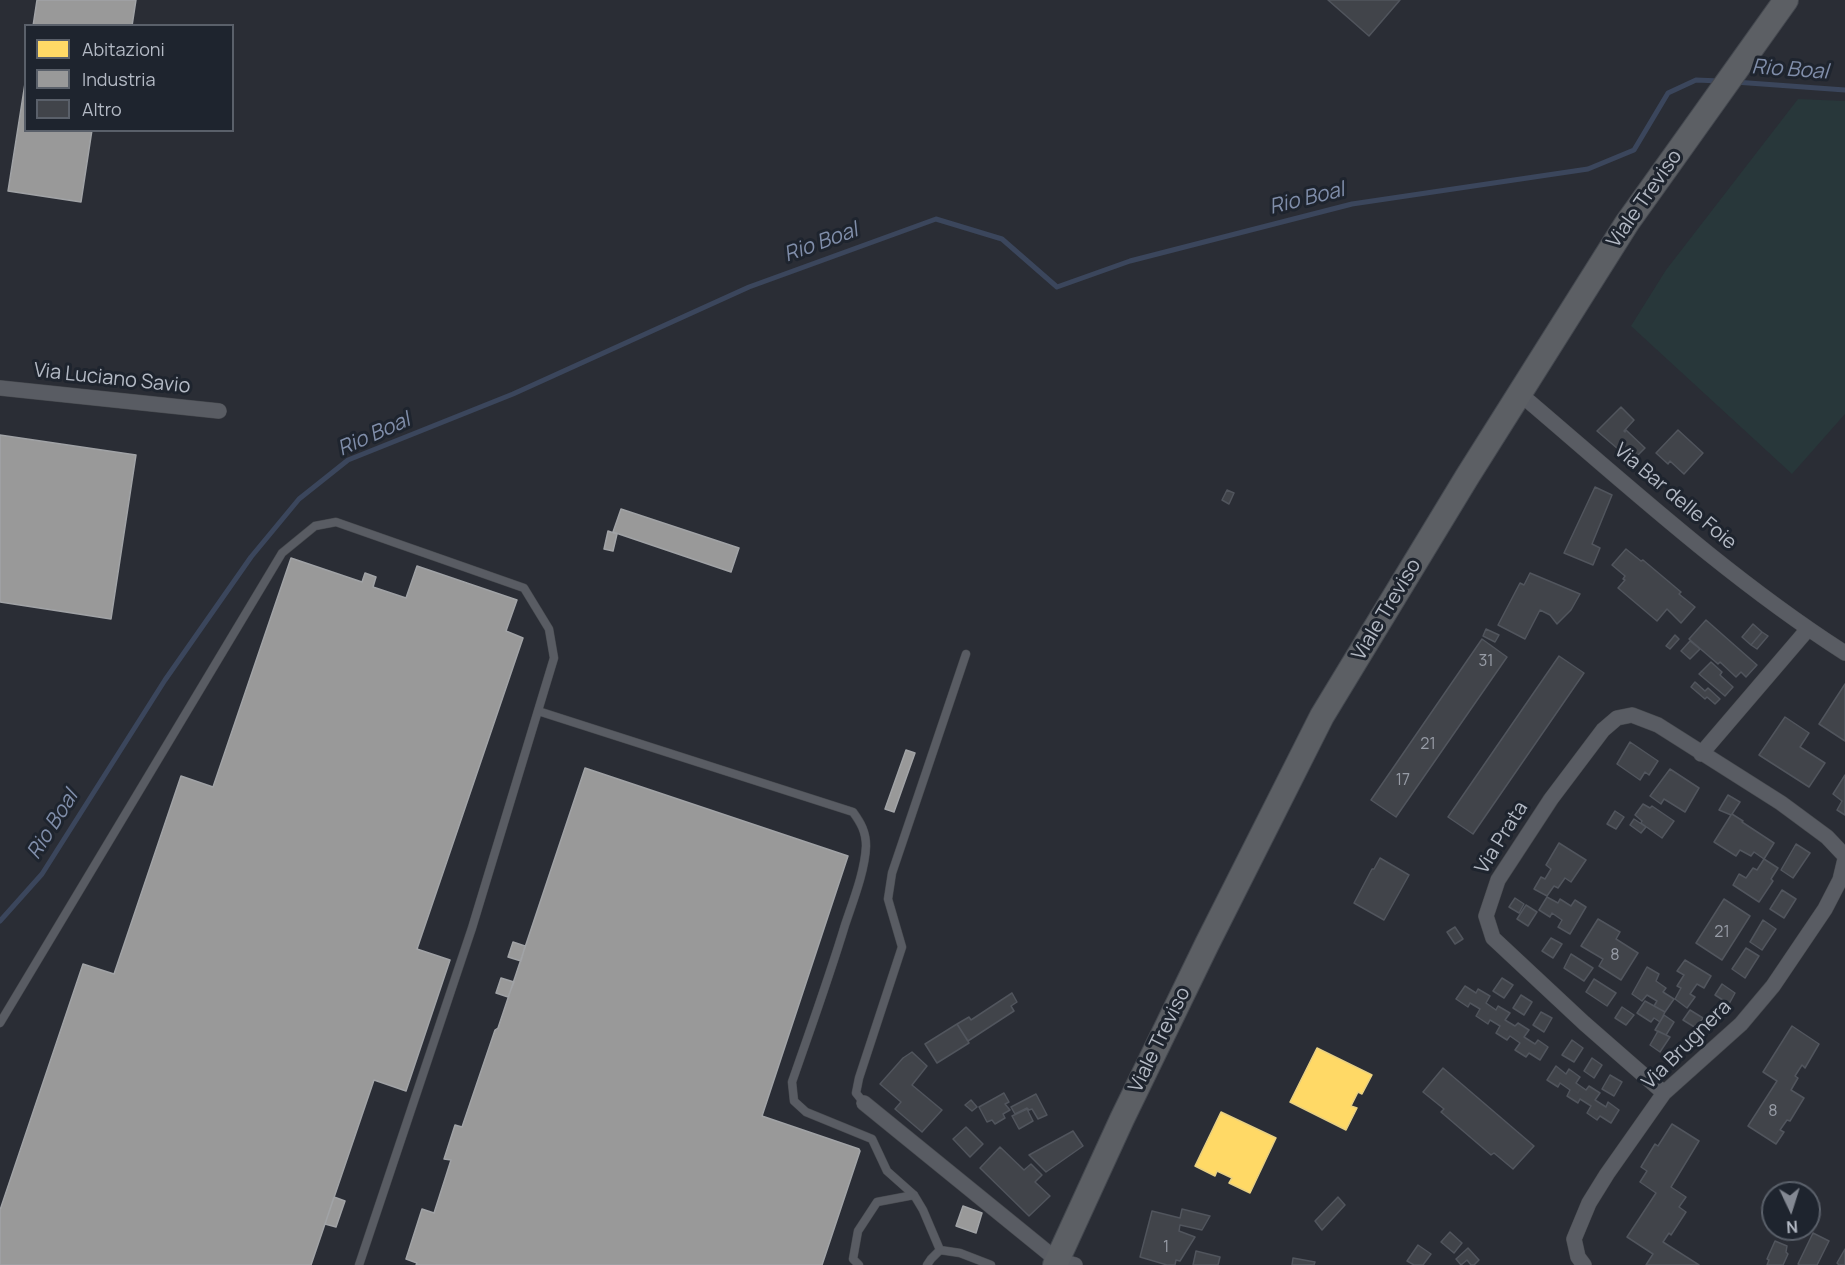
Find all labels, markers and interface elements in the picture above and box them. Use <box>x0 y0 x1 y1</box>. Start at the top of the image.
legend <box>24 24 234 132</box>
text: Abitazioni <box>82 37 165 61</box>
water label: Rio Boal <box>1751 55 1829 85</box>
text: Industria <box>82 67 156 91</box>
text: Altro <box>82 97 122 121</box>
street label: Viale Treviso <box>1602 145 1688 253</box>
water label: Rio Boal <box>1267 178 1347 220</box>
water label: Rio Boal <box>781 218 861 268</box>
street label: Via Luciano Savio <box>32 359 192 399</box>
water label: Rio Boal <box>334 408 414 462</box>
street label: Via Bar delle Foie <box>1609 439 1741 555</box>
street label: Viale Treviso <box>1347 555 1427 665</box>
house number: 31 <box>1478 652 1494 672</box>
house number: 21 <box>1420 735 1436 755</box>
house number: 17 <box>1396 771 1410 791</box>
water label: Rio Boal <box>22 786 84 864</box>
street label: Via Prata <box>1470 797 1534 879</box>
house number: 21 <box>1714 923 1730 943</box>
house number: 8 <box>1610 946 1620 966</box>
street label: Viale Treviso <box>1124 983 1196 1097</box>
street label: Via Brugnera <box>1637 995 1737 1095</box>
house number: 8 <box>1768 1102 1778 1122</box>
north arrow <box>1761 1181 1821 1241</box>
text: N <box>1786 1216 1799 1238</box>
house number: 1 <box>1163 1238 1169 1258</box>

